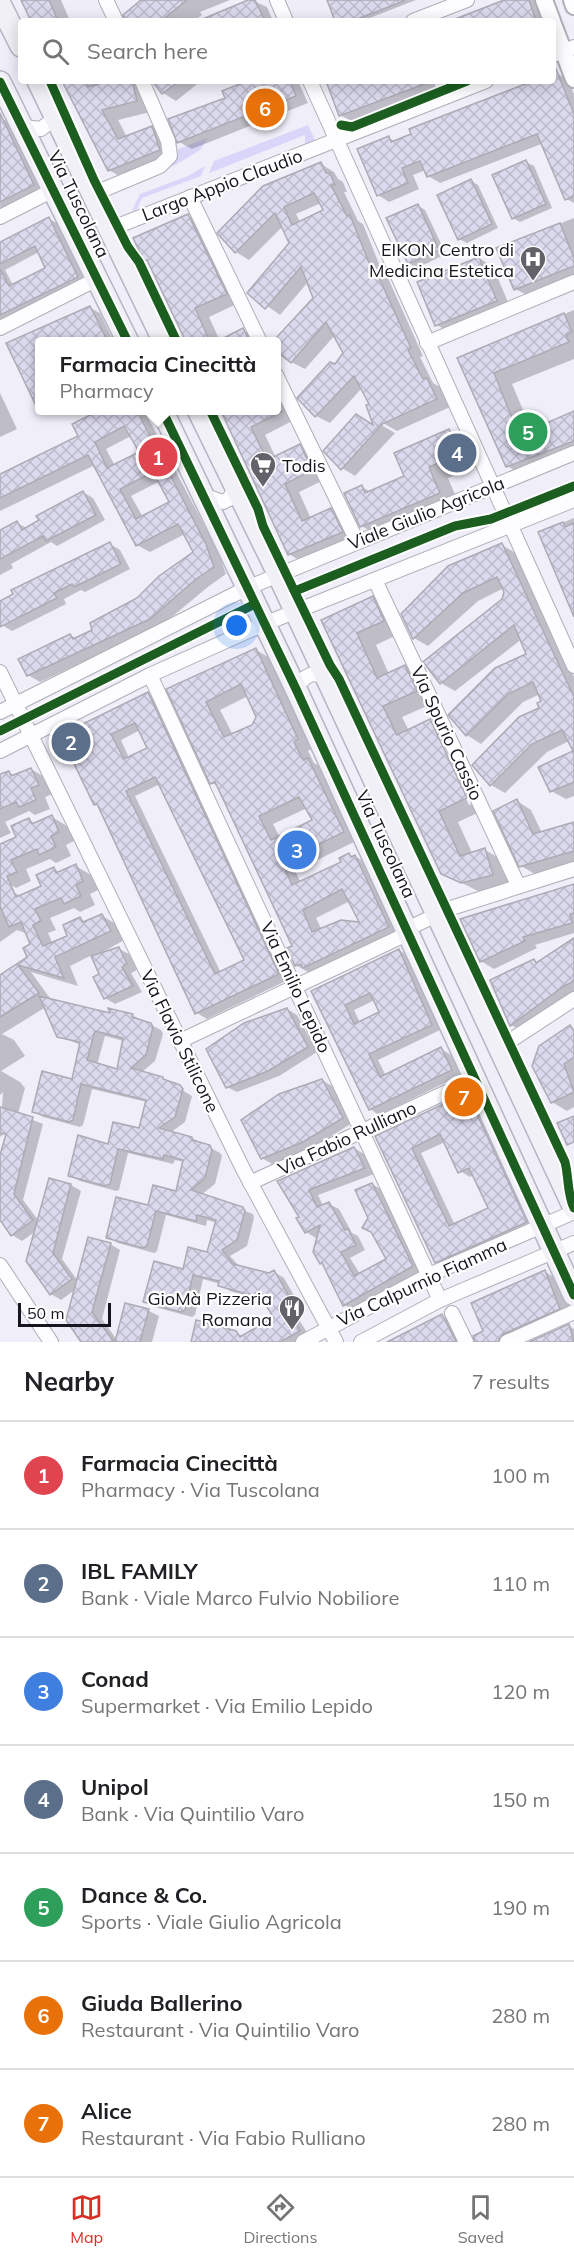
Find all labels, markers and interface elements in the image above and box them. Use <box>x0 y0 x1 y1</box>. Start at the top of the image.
search box <box>18 18 556 84</box>
icon: search <box>39 35 72 68</box>
text: Search here <box>87 37 208 65</box>
pin: 6 <box>246 86 284 130</box>
street label: Largo Appio Claudio <box>138 144 306 226</box>
street label: Via Tuscolana <box>43 147 115 261</box>
place label: EIKON Centro di Medicina Estetica <box>369 238 514 282</box>
hospital icon: EIKON Centro di Medicina Estetica <box>518 244 548 282</box>
popup <box>35 337 281 415</box>
text: Farmacia Cinecittà <box>59 350 257 378</box>
text: Pharmacy <box>59 378 154 403</box>
pin: 5 <box>508 410 548 454</box>
pin: 4 <box>438 430 476 476</box>
pin: 1 <box>138 434 178 480</box>
supermarket icon: Todis <box>248 450 278 488</box>
place label: Todis <box>282 454 326 477</box>
street label: Viale Giulio Agricola <box>344 471 508 555</box>
your location <box>222 611 251 640</box>
street label: Via Spurio Cassio <box>406 662 488 804</box>
pin: 2 <box>52 720 90 764</box>
street label: Via Tuscolana <box>351 786 421 902</box>
pin: 3 <box>278 828 316 872</box>
street label: Via Emilio Lepido <box>256 918 336 1056</box>
street label: Via Flavio Stilicone <box>135 966 225 1116</box>
pin: 7 <box>444 1074 484 1120</box>
street label: Via Fabio Rulliano <box>274 1096 420 1180</box>
street label: Via Calpurnio Fiamma <box>333 1233 511 1331</box>
place label: GioMà Pizzeria Romana <box>147 1287 272 1331</box>
restaurant icon: GioMà Pizzeria Romana <box>277 1293 307 1331</box>
scale bar <box>18 1300 111 1328</box>
text: 50 m <box>27 1303 64 1323</box>
text: Nearby <box>24 1365 114 1398</box>
text: 7 results <box>472 1369 550 1394</box>
text: Farmacia Cinecittà <box>81 1449 278 1477</box>
text: 1 <box>38 1463 50 1488</box>
text: 100 m <box>491 1463 550 1488</box>
text: Pharmacy · Via Tuscolana <box>81 1477 320 1502</box>
text: IBL FAMILY <box>81 1557 198 1585</box>
text: 2 <box>38 1571 50 1596</box>
text: 110 m <box>491 1571 550 1596</box>
text: Bank · Viale Marco Fulvio Nobiliore <box>81 1585 399 1610</box>
text: Conad <box>81 1665 149 1693</box>
text: 3 <box>38 1679 50 1704</box>
text: 120 m <box>491 1679 550 1704</box>
text: Supermarket · Via Emilio Lepido <box>81 1693 373 1718</box>
text: Unipol <box>81 1773 149 1801</box>
text: 4 <box>38 1787 50 1812</box>
text: 150 m <box>491 1787 550 1812</box>
text: Bank · Via Quintilio Varo <box>81 1801 304 1826</box>
text: Dance & Co. <box>81 1881 207 1909</box>
text: 5 <box>38 1895 50 1920</box>
text: 190 m <box>491 1895 550 1920</box>
text: Sports · Viale Giulio Agricola <box>81 1909 342 1934</box>
text: Giuda Ballerino <box>81 1989 242 2017</box>
text: 6 <box>38 2003 50 2028</box>
text: 280 m <box>491 2003 550 2028</box>
text: Restaurant · Via Quintilio Varo <box>81 2017 359 2042</box>
text: Alice <box>81 2097 132 2125</box>
text: 7 <box>38 2111 50 2136</box>
text: 280 m <box>491 2111 550 2136</box>
text: Restaurant · Via Fabio Rulliano <box>81 2125 366 2150</box>
tab: Map <box>70 2191 103 2247</box>
tab: Directions <box>243 2191 317 2247</box>
tab: Saved <box>458 2191 504 2247</box>

